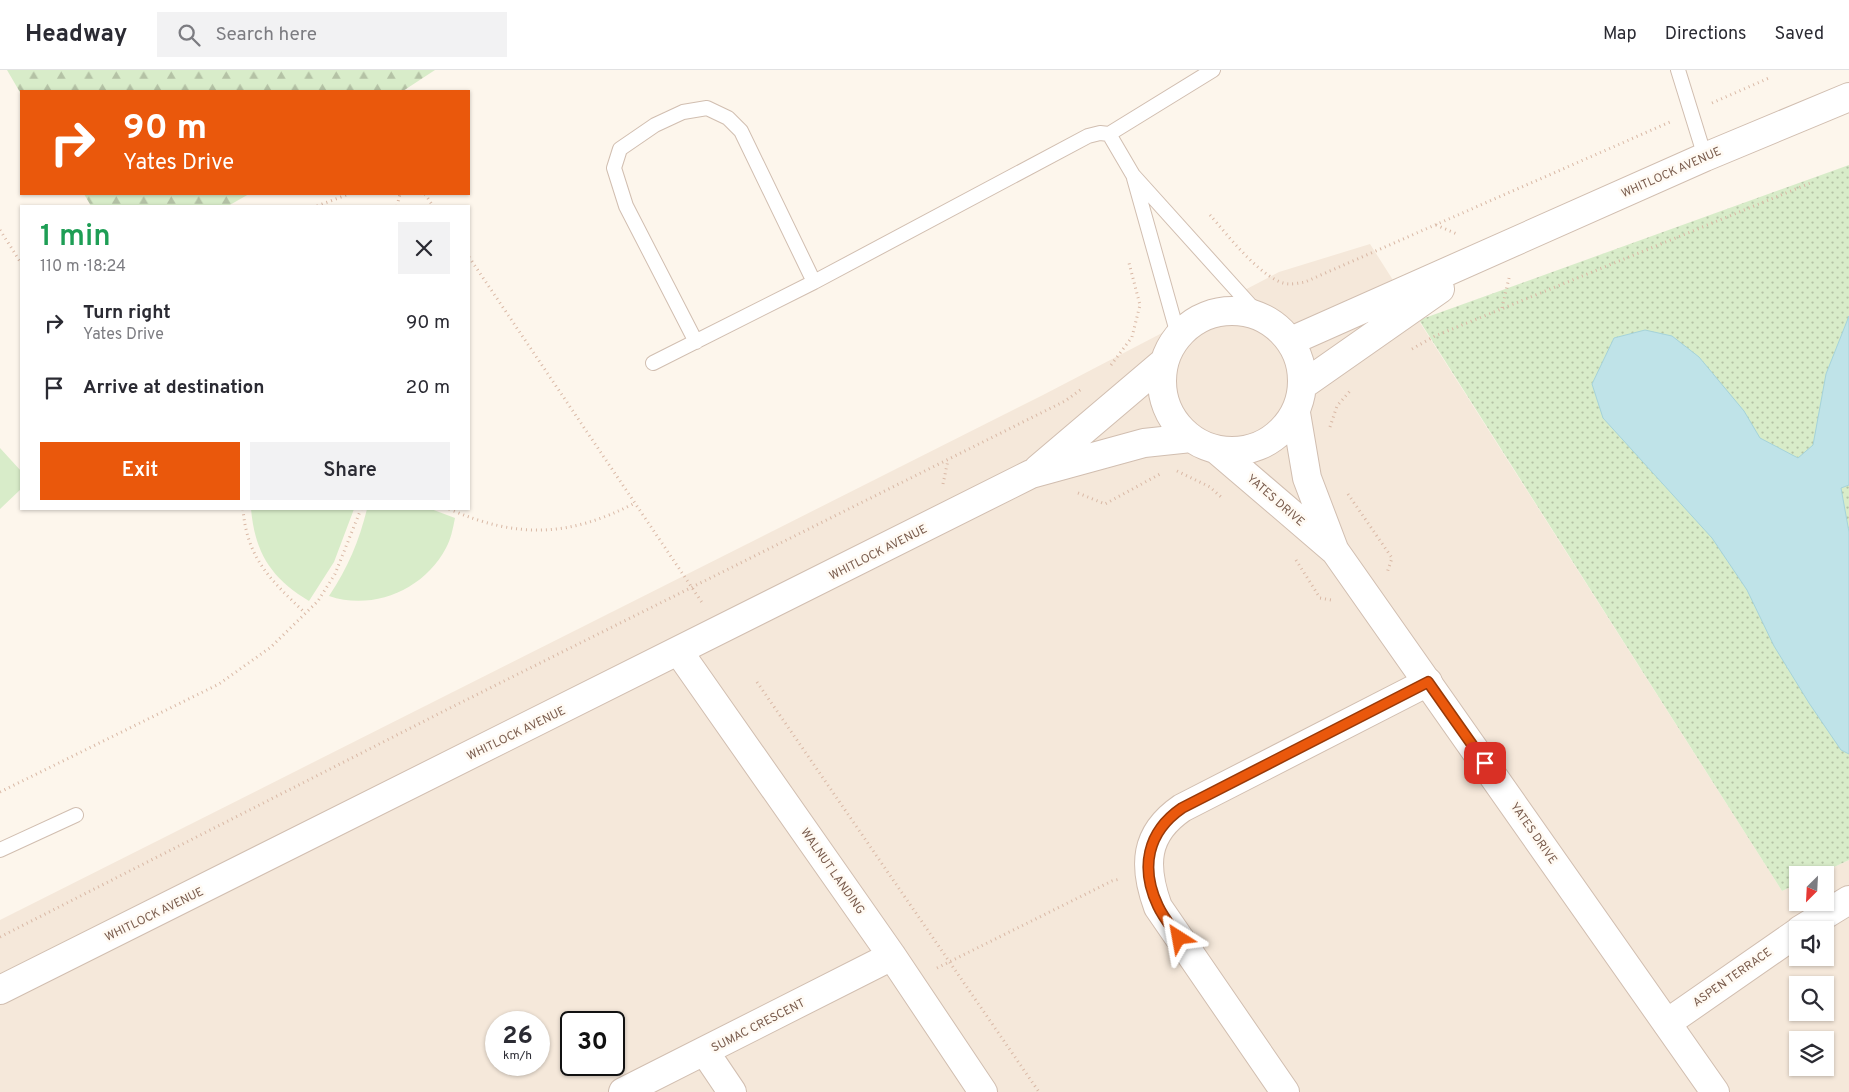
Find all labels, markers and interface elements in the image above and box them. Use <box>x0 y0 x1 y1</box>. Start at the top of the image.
search box <box>157 12 507 57</box>
text: Headway <box>25 20 127 50</box>
icon: search <box>175 21 203 49</box>
text: Search here <box>215 23 317 47</box>
text: Map <box>1603 23 1637 46</box>
text: Directions <box>1665 23 1747 46</box>
text: Saved <box>1775 23 1824 46</box>
text: 90 m <box>123 107 207 151</box>
icon: right <box>40 110 105 175</box>
street label: WHITLOCK AVENUE <box>1619 144 1724 202</box>
text: Yates Drive <box>123 150 234 177</box>
text: 1 min <box>40 219 111 256</box>
button: close <box>398 222 450 274</box>
text: 110 m · 18:24 <box>40 257 126 277</box>
text: Turn right <box>83 301 171 325</box>
icon: right <box>40 309 68 337</box>
text: 90 m <box>406 311 450 335</box>
text: Yates Drive <box>83 325 164 345</box>
icon: arrive <box>40 374 68 402</box>
text: Arrive at destination <box>83 376 264 400</box>
text: 20 m <box>406 376 450 400</box>
button: Exit <box>40 442 240 500</box>
button: Share <box>250 442 450 500</box>
street label: YATES DRIVE <box>1243 471 1308 530</box>
street label: WHITLOCK AVENUE <box>827 521 930 584</box>
street label: WHITLOCK AVENUE <box>465 703 568 765</box>
pin <box>1464 742 1506 784</box>
icon: arrive <box>1471 749 1499 777</box>
street label: YATES DRIVE <box>1506 800 1560 868</box>
street label: WALNUT LANDING <box>796 825 868 918</box>
north arrow <box>1789 866 1834 911</box>
map controls <box>1789 866 1834 1076</box>
street label: WHITLOCK AVENUE <box>103 884 206 946</box>
position arrow <box>1152 911 1204 963</box>
button: sound <box>1789 921 1834 966</box>
street label: ASPEN TERRACE <box>1690 945 1775 1011</box>
button: search <box>1789 976 1834 1021</box>
street label: SUMAC CRESCENT <box>709 995 808 1056</box>
speed limit sign: 30 <box>560 1011 625 1076</box>
text: 26 <box>502 1021 533 1053</box>
button: layers <box>1789 1031 1834 1076</box>
text: km/h <box>503 1048 532 1064</box>

